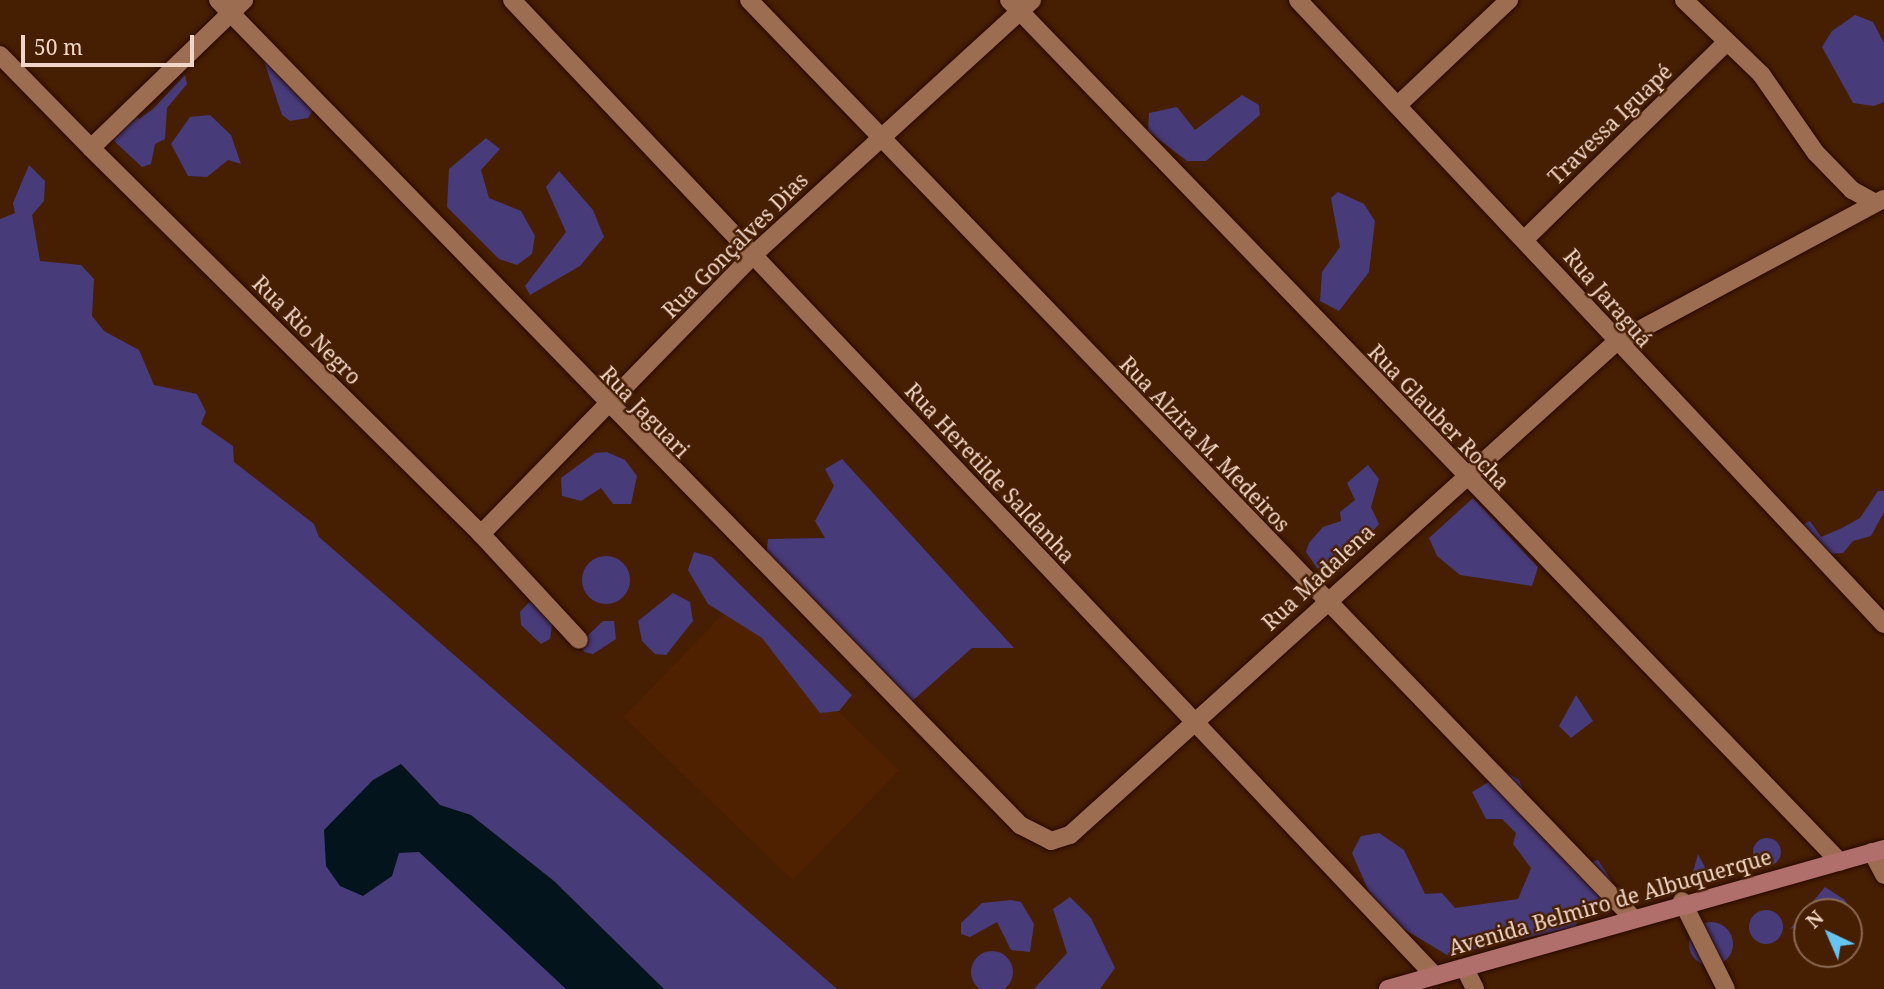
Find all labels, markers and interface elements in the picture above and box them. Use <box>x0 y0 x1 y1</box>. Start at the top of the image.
scale bar <box>24 21 198 65</box>
text: 50 m <box>34 33 83 61</box>
street label: Travessa Iguapé <box>1543 59 1677 189</box>
street label: Rua Gonçalves Dias <box>657 167 813 323</box>
street label: Rua Jaraguá <box>1559 244 1657 352</box>
street label: Rua Rio Negro <box>248 271 366 389</box>
street label: Rua Glauber Rocha <box>1363 339 1515 495</box>
street label: Rua Alzira M. Medeiros <box>1115 351 1295 537</box>
street label: Rua Jaguari <box>595 361 695 463</box>
street label: Rua Heretilde Saldanha <box>900 378 1080 568</box>
street label: Rua Madalena <box>1257 519 1379 635</box>
street label: Avenida Belmiro de Albuquerque <box>1446 844 1774 960</box>
north arrow <box>1793 898 1863 968</box>
text: N <box>1800 905 1829 934</box>

